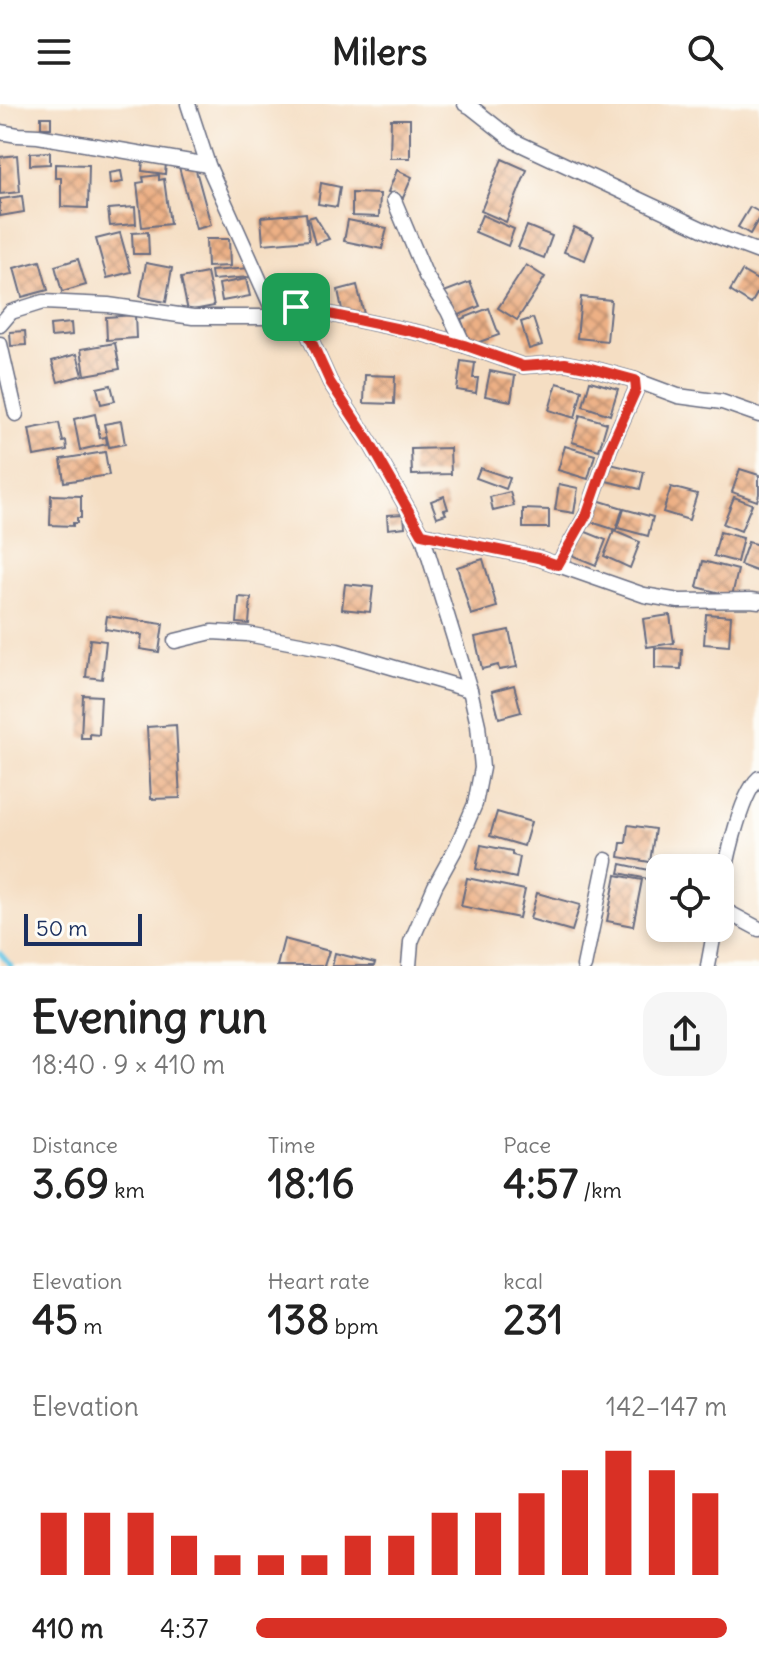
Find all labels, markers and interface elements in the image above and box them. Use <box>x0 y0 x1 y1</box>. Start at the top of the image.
icon: menu <box>32 30 76 74</box>
text: Milers <box>332 30 427 75</box>
icon: search <box>683 30 727 74</box>
pin <box>262 273 330 341</box>
icon: arrive <box>274 285 318 329</box>
map controls <box>646 854 734 942</box>
button: locate <box>646 854 734 942</box>
scale bar <box>24 910 142 946</box>
text: 50 m <box>36 914 88 942</box>
text: Evening run <box>32 990 267 1045</box>
button: share <box>643 992 727 1076</box>
text: 18:40 · 9 × 410 m <box>32 1048 225 1081</box>
text: Distance <box>32 1131 118 1159</box>
text: Time <box>268 1131 315 1159</box>
text: Pace <box>503 1131 551 1159</box>
text: 3.69 <box>32 1159 109 1209</box>
text: 18:16 <box>268 1159 355 1209</box>
text: 4:57 <box>503 1159 578 1209</box>
text: km <box>109 1176 145 1204</box>
text: /km <box>578 1176 622 1204</box>
text: Elevation <box>32 1267 122 1295</box>
text: Heart rate <box>268 1267 370 1295</box>
text: kcal <box>503 1267 543 1295</box>
text: 45 <box>32 1295 78 1345</box>
text: 138 <box>268 1295 329 1345</box>
text: 231 <box>503 1295 563 1345</box>
text: m <box>78 1312 103 1340</box>
text: bpm <box>329 1312 379 1340</box>
text: Elevation <box>32 1390 139 1423</box>
text: 142–147 m <box>606 1390 727 1423</box>
text: 410 m <box>32 1612 103 1645</box>
text: 4:37 <box>160 1612 208 1645</box>

